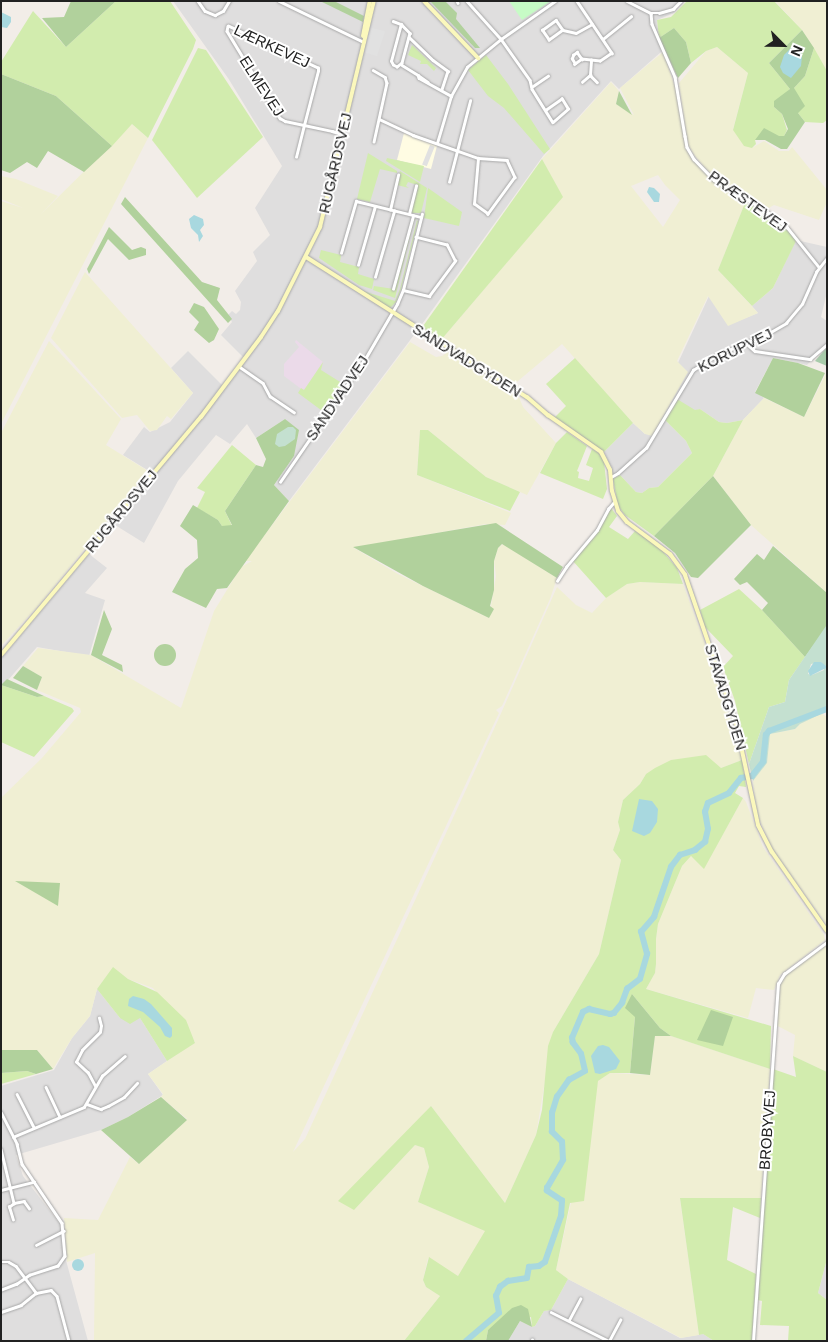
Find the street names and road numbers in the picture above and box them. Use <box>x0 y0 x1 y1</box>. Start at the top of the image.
street label: LÆRKEVEJ <box>231 21 313 71</box>
street label: ELMEVEJ <box>236 52 288 120</box>
street label: RUGÅRDSVEJ <box>315 111 355 215</box>
street label: PRÆSTEVEJ <box>705 167 791 235</box>
street label: SANDVADGYDEN <box>409 319 525 401</box>
street label: KORUPVEJ <box>695 324 775 376</box>
street label: SANDVADVEJ <box>302 352 372 444</box>
street label: RUGÅRDSVEJ <box>81 466 161 556</box>
street label: STAVADGYDEN <box>701 642 751 752</box>
street label: BROBYVEJ <box>755 1089 779 1171</box>

